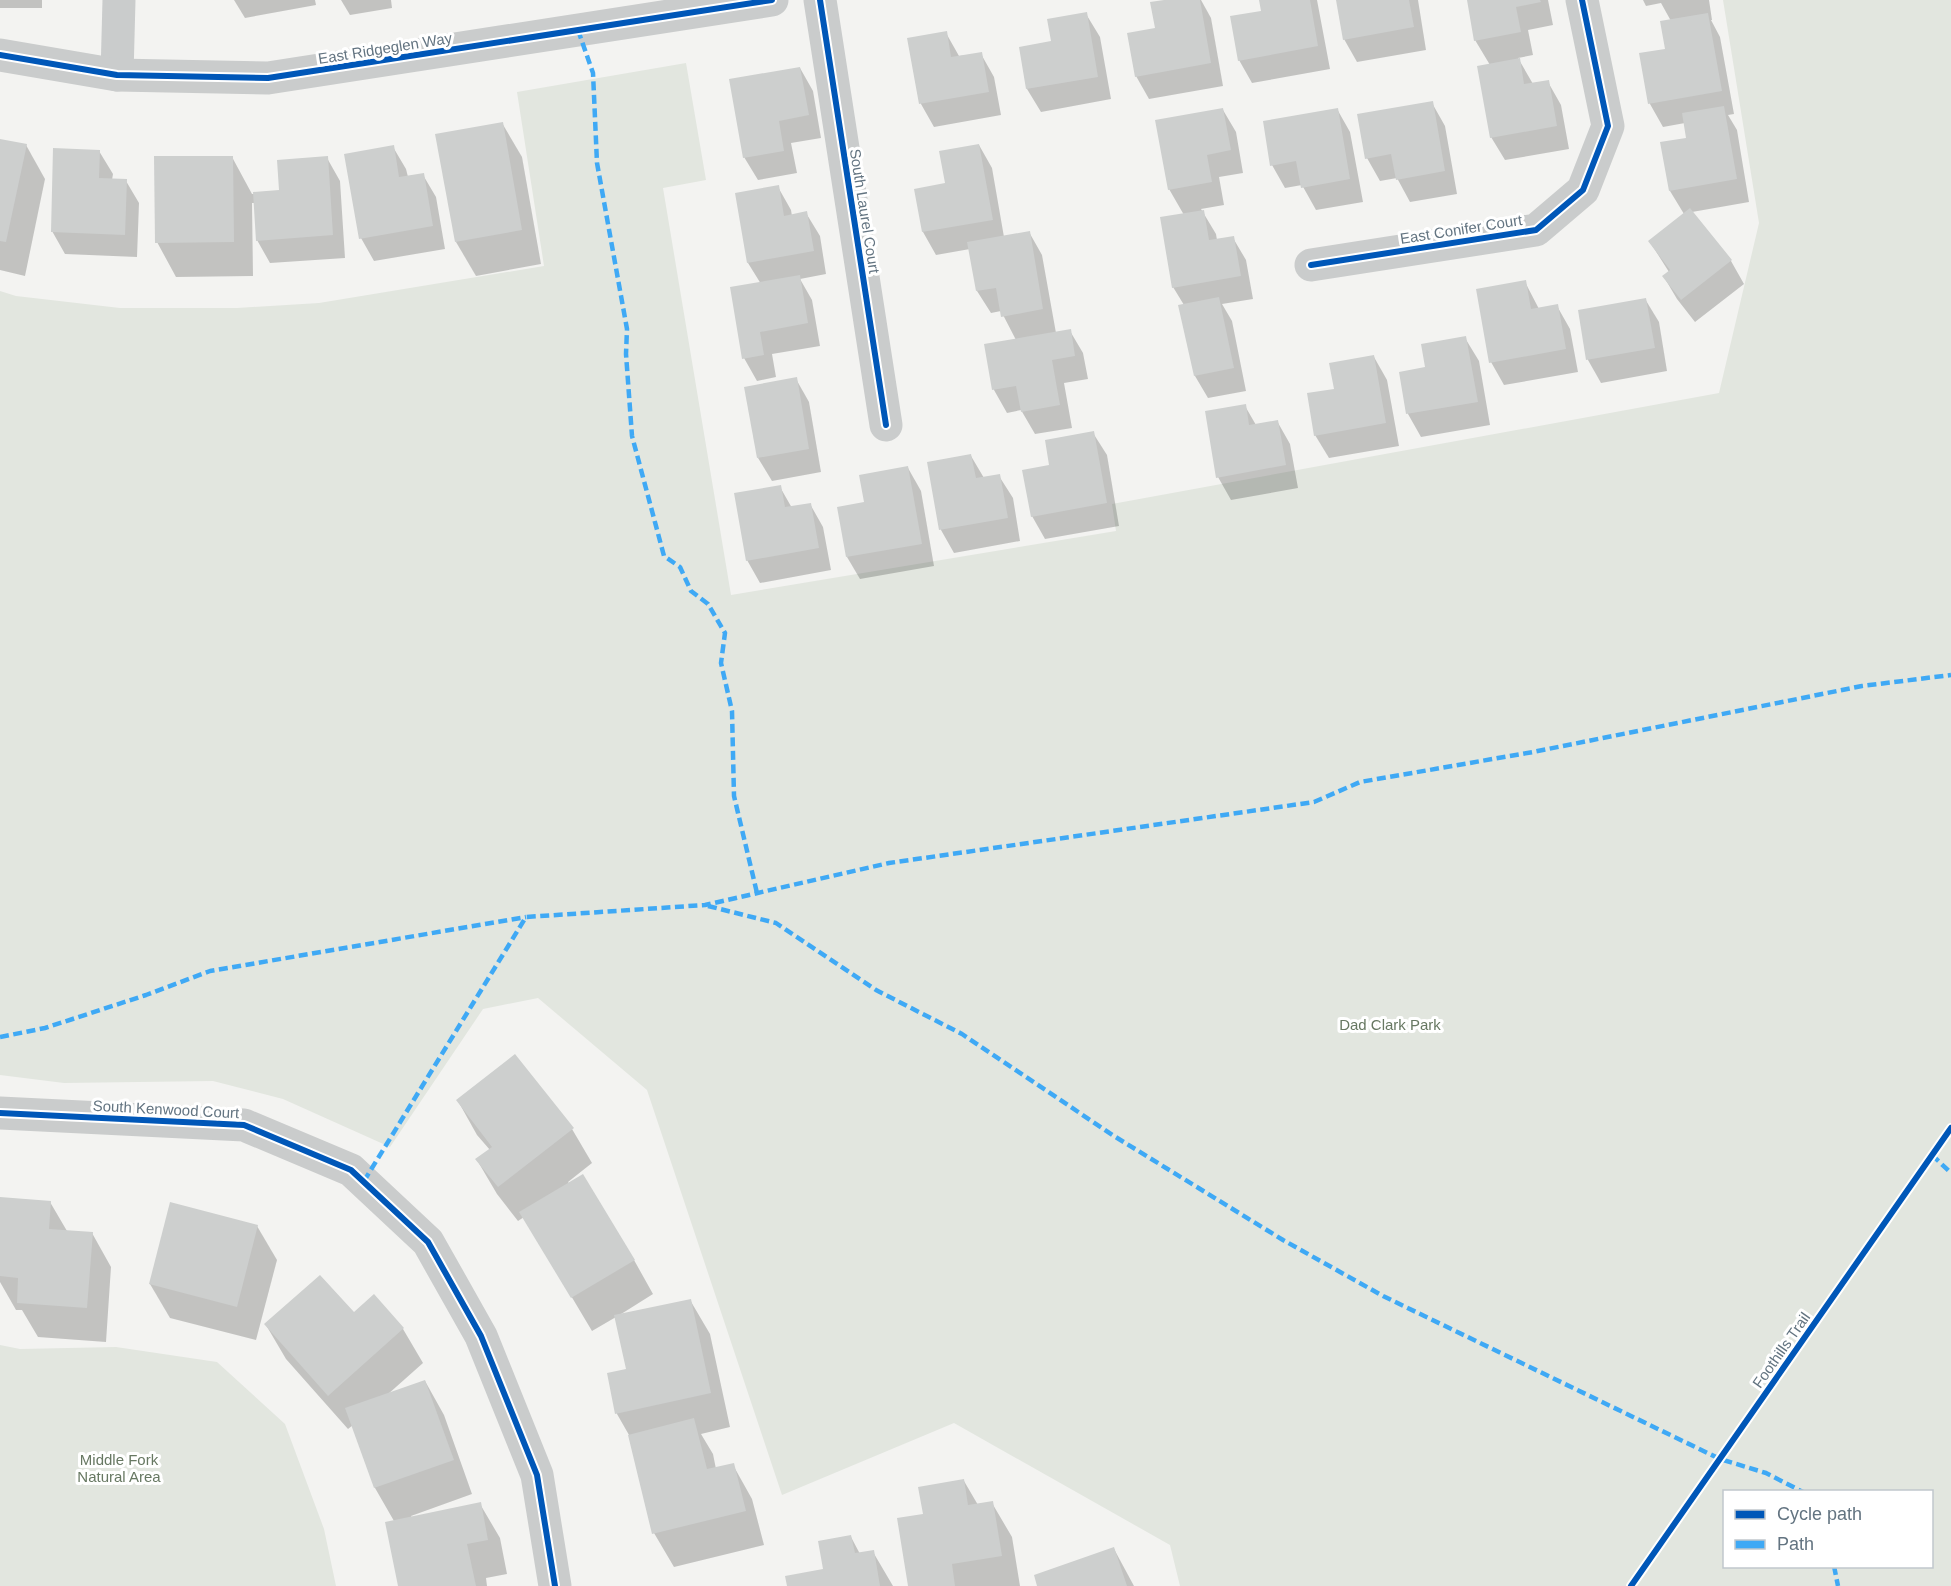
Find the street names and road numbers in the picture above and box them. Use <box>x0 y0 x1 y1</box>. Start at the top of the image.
street label: East Ridgeglen Way <box>317 29 454 67</box>
street label: South Laurel Court <box>847 147 883 275</box>
street label: East Conifer Court <box>1399 211 1524 247</box>
street label: South Kenwood Court <box>92 1097 241 1121</box>
street label: Foothills Trail <box>1749 1309 1813 1391</box>

